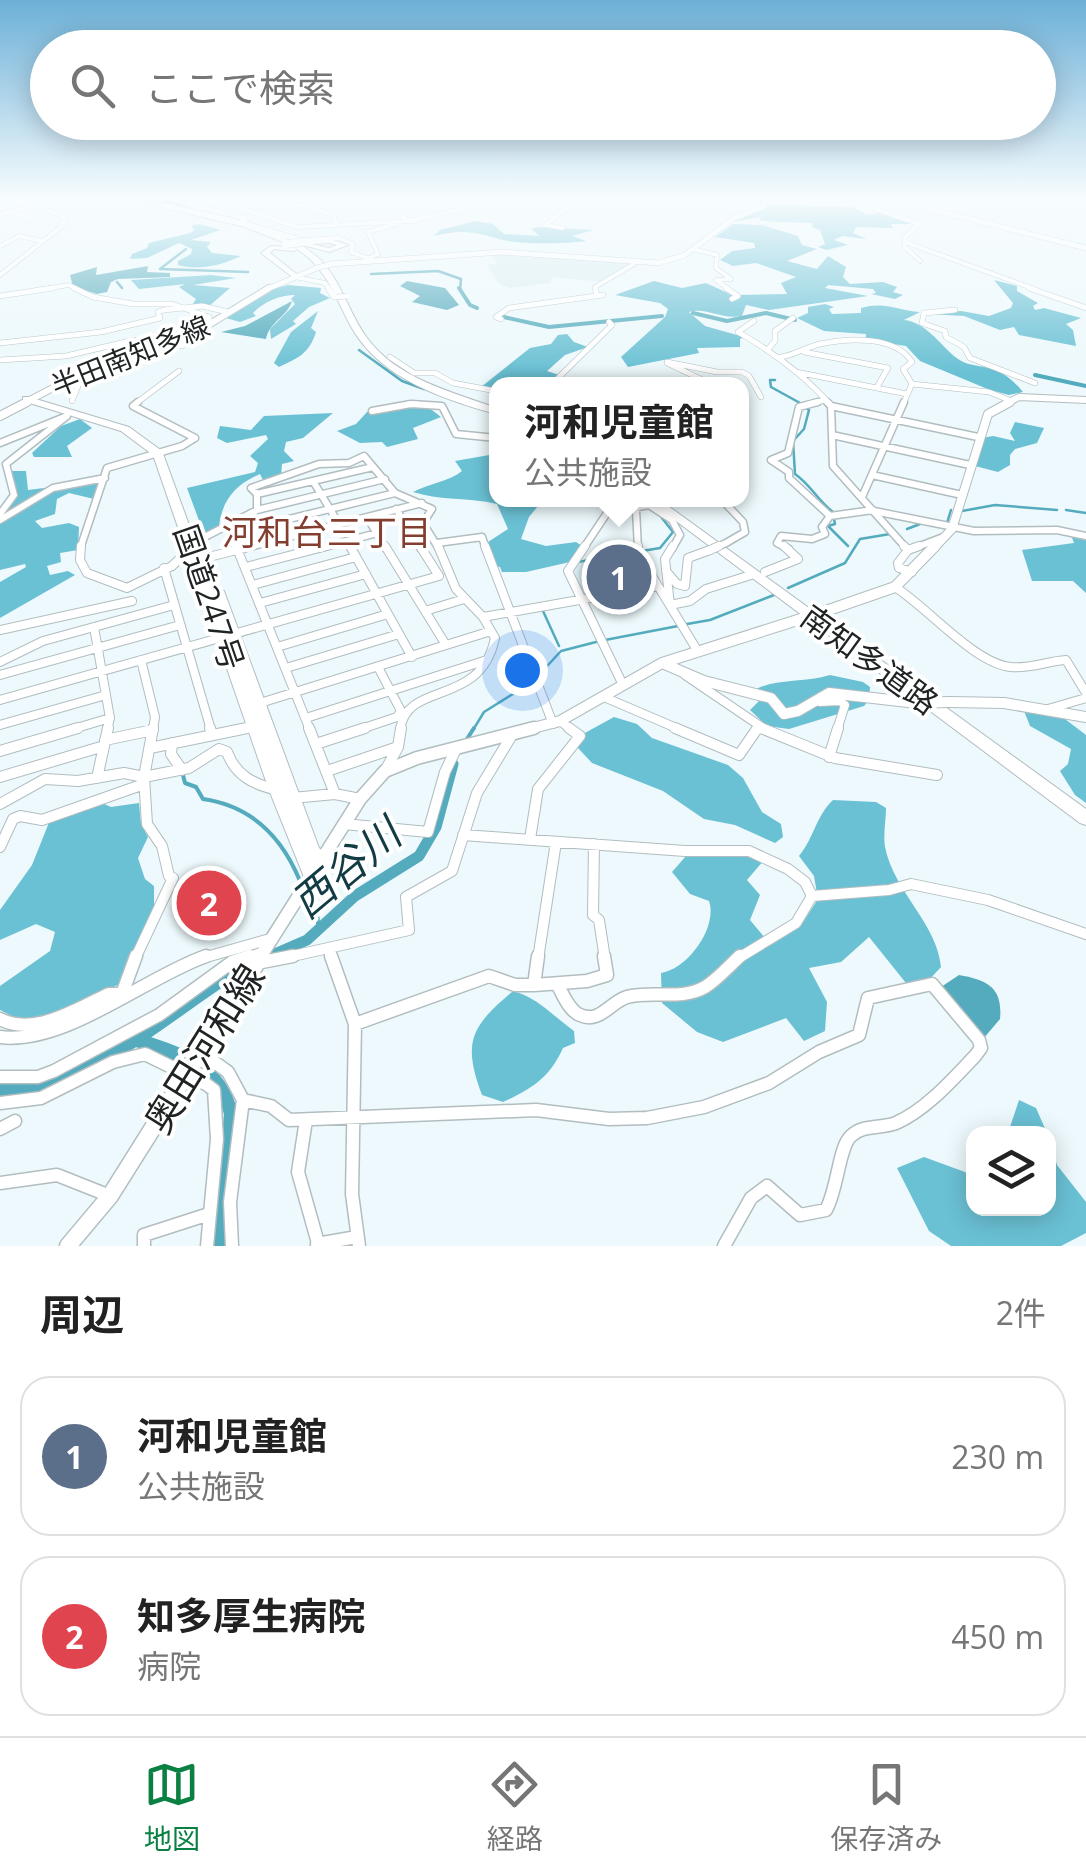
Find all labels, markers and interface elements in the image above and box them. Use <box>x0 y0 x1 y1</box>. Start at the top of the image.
search box <box>30 30 1056 140</box>
icon: search <box>65 58 120 113</box>
text: ここで検索 <box>145 61 335 113</box>
street label: 半田南知多線 <box>45 306 215 404</box>
popup <box>489 377 749 507</box>
text: 河和児童館 <box>524 395 714 447</box>
text: 公共施設 <box>524 450 652 493</box>
district label: 河和台三丁目 <box>222 508 432 555</box>
street label: 国道247号 <box>165 519 255 675</box>
pin: 1 <box>586 540 652 614</box>
street label: 南知多道路 <box>793 595 947 723</box>
your location <box>497 645 548 696</box>
water label: 西谷川 <box>278 802 415 929</box>
pin: 2 <box>176 866 242 940</box>
street label: 奥田河和線 <box>131 954 275 1142</box>
map controls <box>966 1126 1056 1216</box>
button: layers <box>966 1126 1056 1216</box>
text: 周辺 <box>40 1285 124 1342</box>
text: 2件 <box>996 1291 1046 1334</box>
text: 河和児童館 <box>137 1409 327 1461</box>
text: 1 <box>65 1435 84 1478</box>
text: 230 m <box>951 1435 1044 1478</box>
text: 公共施設 <box>137 1464 265 1507</box>
text: 知多厚生病院 <box>137 1589 365 1641</box>
text: 2 <box>65 1615 84 1658</box>
text: 450 m <box>951 1615 1044 1658</box>
text: 病院 <box>137 1644 201 1687</box>
tab: 地図 <box>144 1757 200 1857</box>
tab: 経路 <box>487 1757 543 1857</box>
tab: 保存済み <box>830 1757 942 1857</box>

